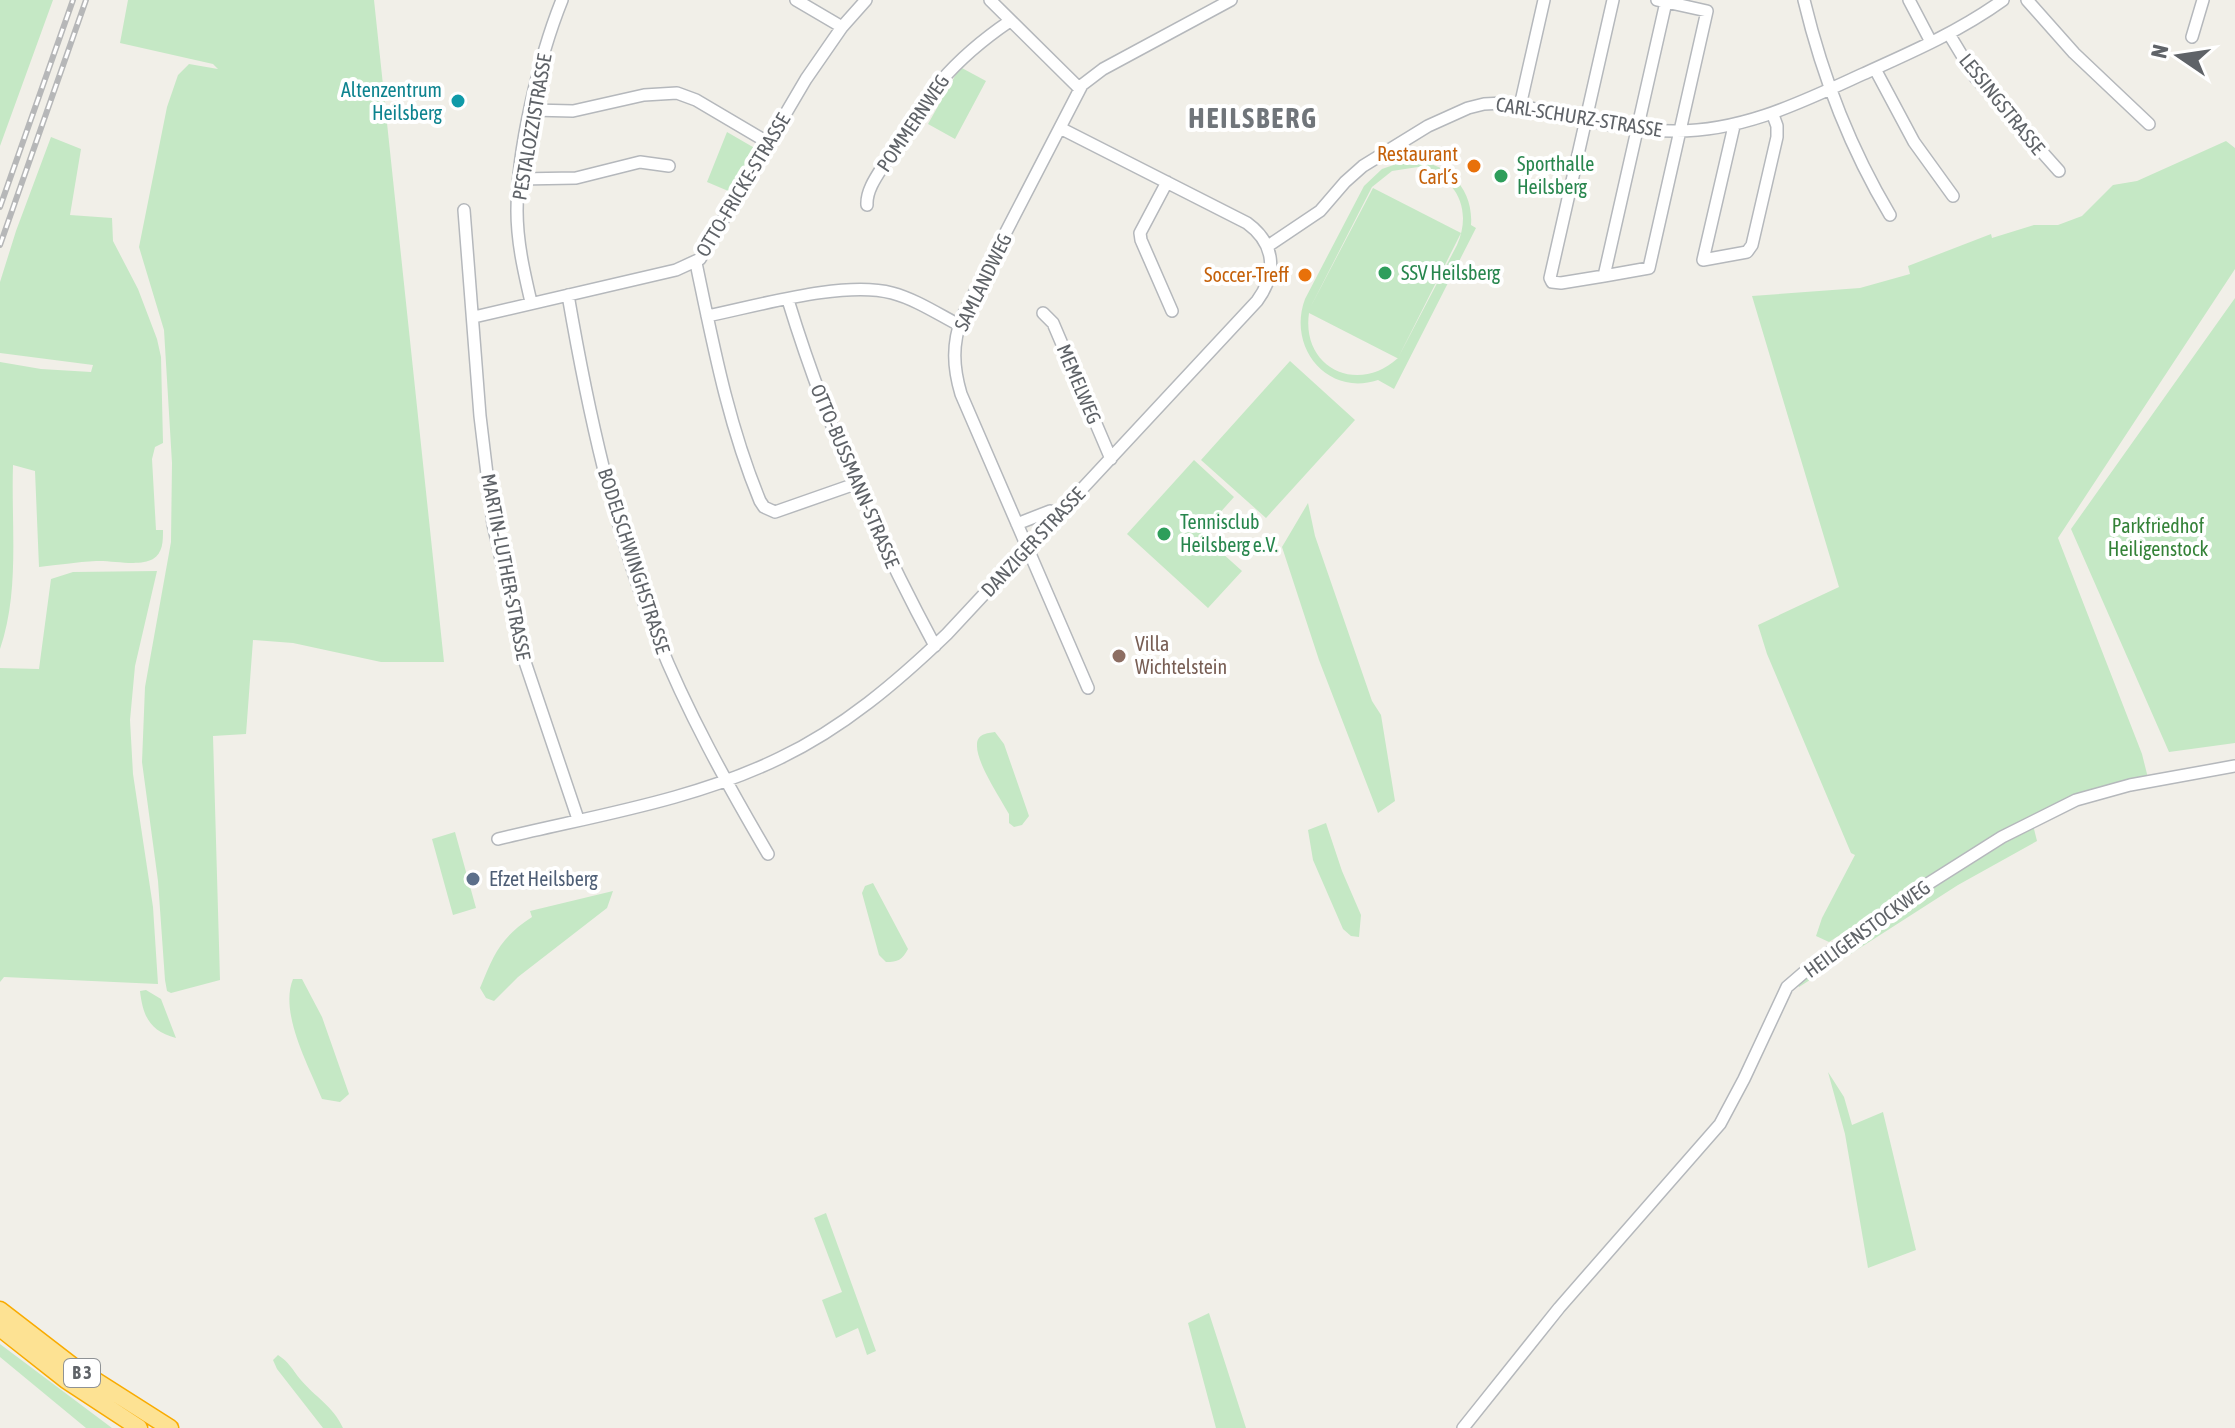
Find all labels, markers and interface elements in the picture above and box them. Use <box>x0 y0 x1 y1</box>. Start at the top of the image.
north arrow <box>2139 16 2219 96</box>
text: N <box>2145 42 2174 61</box>
street label: LESSINGSTRASSE <box>1955 49 2050 159</box>
street label: PESTALOZZISTRASSE <box>507 51 556 202</box>
street label: POMMERNWEG <box>872 70 953 176</box>
place label: Altenzentrum Heilsberg <box>341 78 442 124</box>
marker: Altenzentrum Heilsberg <box>449 92 467 110</box>
street label: CARL-SCHURZ-STRASSE <box>1494 92 1664 141</box>
district label: HEILSBERG <box>1188 102 1318 134</box>
street label: OTTO-FRICKE-STRASSE <box>691 109 795 260</box>
place label: Restaurant Carl´s <box>1377 142 1458 188</box>
place label: Sporthalle Heilsberg <box>1517 152 1594 198</box>
marker: Restaurant Carl´s <box>1465 157 1483 175</box>
marker: Sporthalle Heilsberg <box>1492 167 1510 185</box>
street label: SAMLANDWEG <box>949 229 1016 334</box>
place label: SSV Heilsberg <box>1401 261 1501 284</box>
place label: Soccer-Treff <box>1204 263 1289 286</box>
marker: SSV Heilsberg <box>1376 264 1394 282</box>
marker: Soccer-Treff <box>1296 266 1314 284</box>
street label: MEMELWEG <box>1052 341 1106 427</box>
street label: OTTO-BUSSMANN-STRASSE <box>806 380 905 572</box>
street label: BODELSCHWINGHSTRASSE <box>594 465 675 657</box>
street label: MARTIN-LUTHER-STRASSE <box>477 472 536 663</box>
street label: DANZIGER STRASSE <box>976 482 1089 601</box>
place label: Tennisclub Heilsberg e.V. <box>1180 510 1278 556</box>
park label: Parkfriedhof Heiligenstock <box>2108 514 2208 560</box>
marker: Tennisclub Heilsberg e.V. <box>1155 525 1173 543</box>
place label: Villa Wichtelstein <box>1135 632 1227 678</box>
marker: Villa Wichtelstein <box>1110 647 1128 665</box>
place label: Efzet Heilsberg <box>489 867 598 890</box>
marker: Efzet Heilsberg <box>464 870 482 888</box>
street label: HEILIGENSTOCKWEG <box>1799 875 1934 982</box>
road number: B 3 <box>64 1359 100 1387</box>

